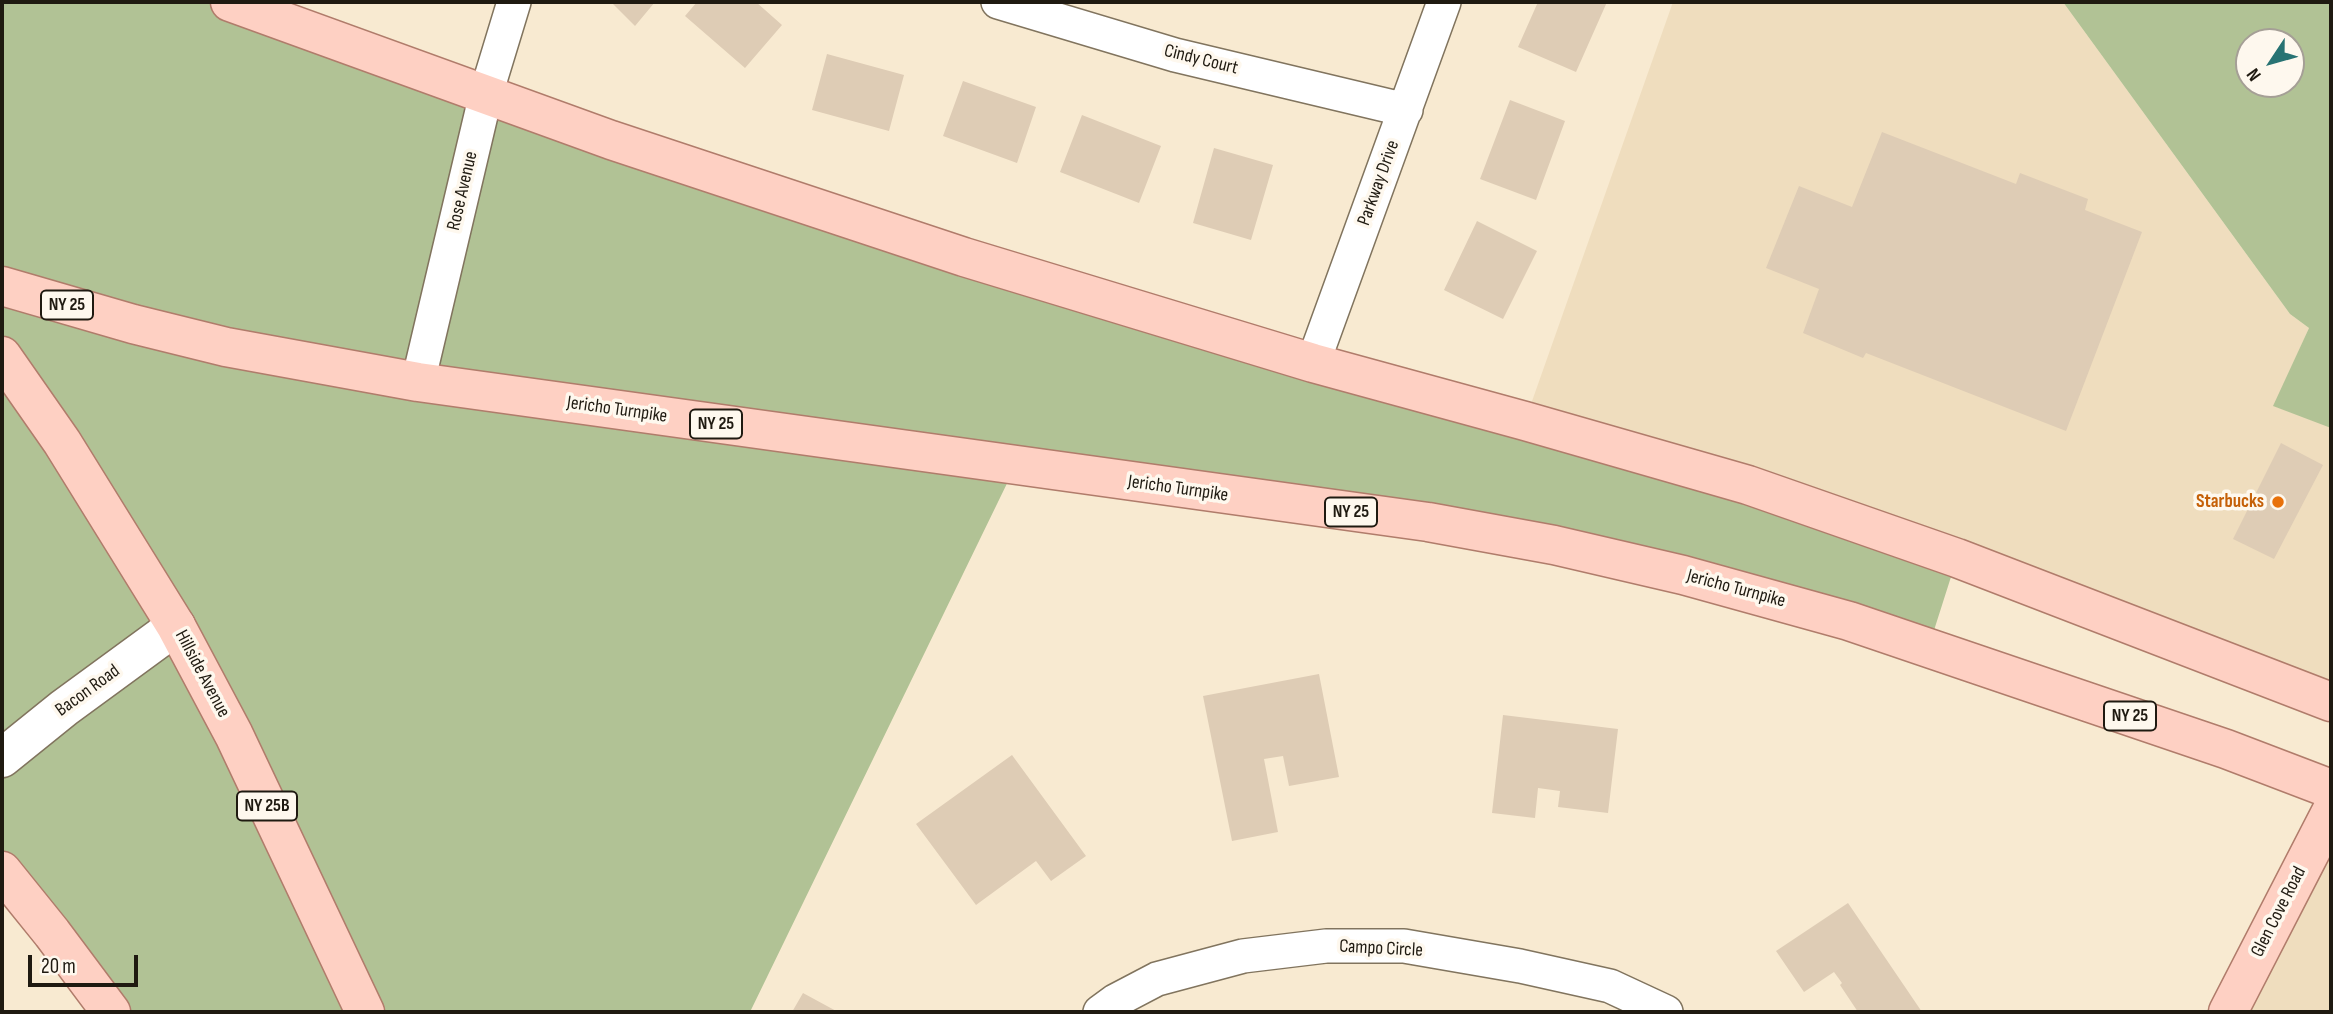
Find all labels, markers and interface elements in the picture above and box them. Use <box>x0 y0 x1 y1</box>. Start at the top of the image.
north arrow <box>2235 28 2305 98</box>
street label: Cindy Court <box>1162 40 1240 80</box>
text: N <box>2242 64 2267 85</box>
street label: Parkway Drive <box>1353 137 1405 229</box>
street label: Rose Avenue <box>443 149 483 233</box>
road number: NY 25 <box>41 290 93 320</box>
street label: Jericho Turnpike <box>565 392 669 428</box>
road number: NY 25 <box>690 410 742 438</box>
street label: Jericho Turnpike <box>1126 471 1230 507</box>
place label: Starbucks <box>2196 491 2264 513</box>
marker: Starbucks <box>2270 494 2286 510</box>
road number: NY 25 <box>1325 498 1377 526</box>
street label: Jericho Turnpike <box>1684 565 1788 613</box>
street label: Hillside Avenue <box>169 626 235 722</box>
street label: Bacon Road <box>51 660 125 722</box>
road number: NY 25 <box>2104 702 2156 730</box>
road number: NY 25B <box>237 792 297 820</box>
street label: Glen Cove Road <box>2247 863 2311 961</box>
street label: Campo Circle <box>1339 935 1423 963</box>
scale bar <box>32 940 142 984</box>
text: 20 m <box>41 954 76 979</box>

